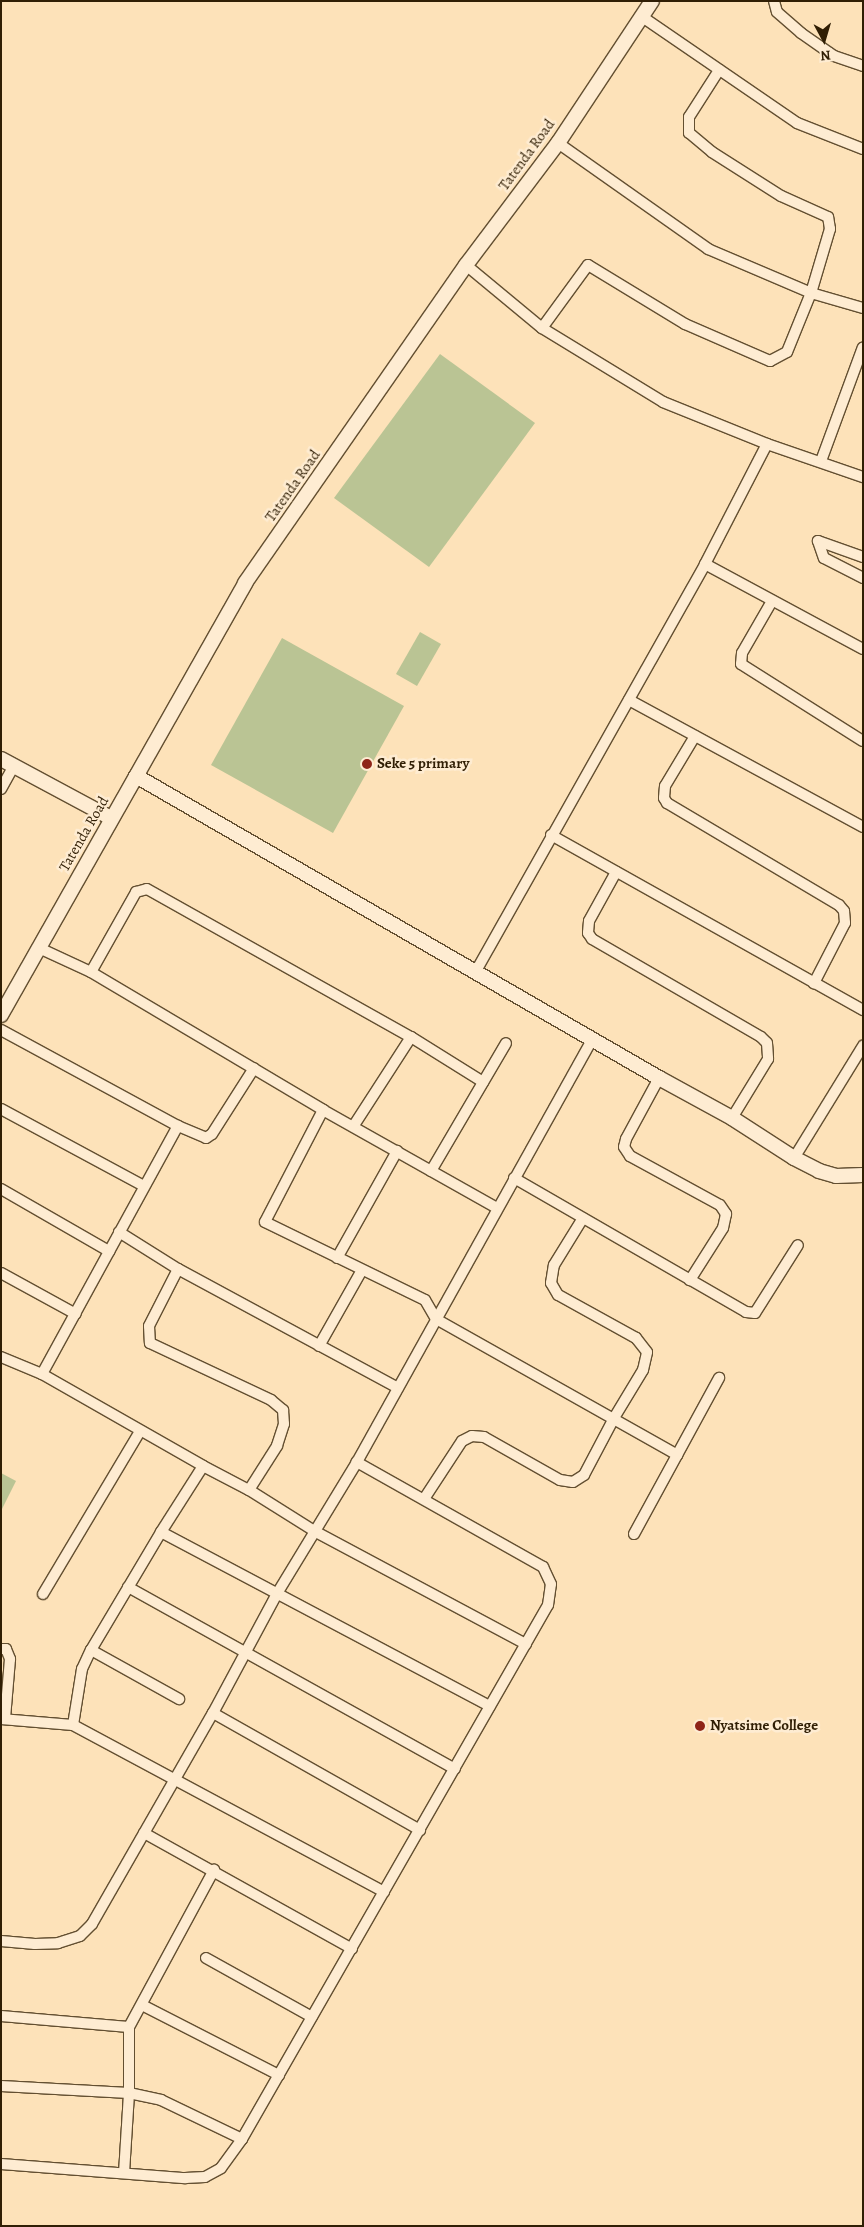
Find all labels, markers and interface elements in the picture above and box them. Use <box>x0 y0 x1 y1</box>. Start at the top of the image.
north arrow <box>799 15 849 65</box>
text: N <box>820 45 832 65</box>
street label: Tatenda Road <box>495 116 559 194</box>
street label: Tatenda Road <box>262 447 324 525</box>
place label: Seke 5 primary <box>377 755 470 773</box>
marker: Seke 5 primary <box>361 758 373 770</box>
street label: Tatenda Road <box>55 793 113 875</box>
place label: Nyatsime College <box>710 1717 818 1735</box>
marker: Nyatsime College <box>694 1720 706 1732</box>

